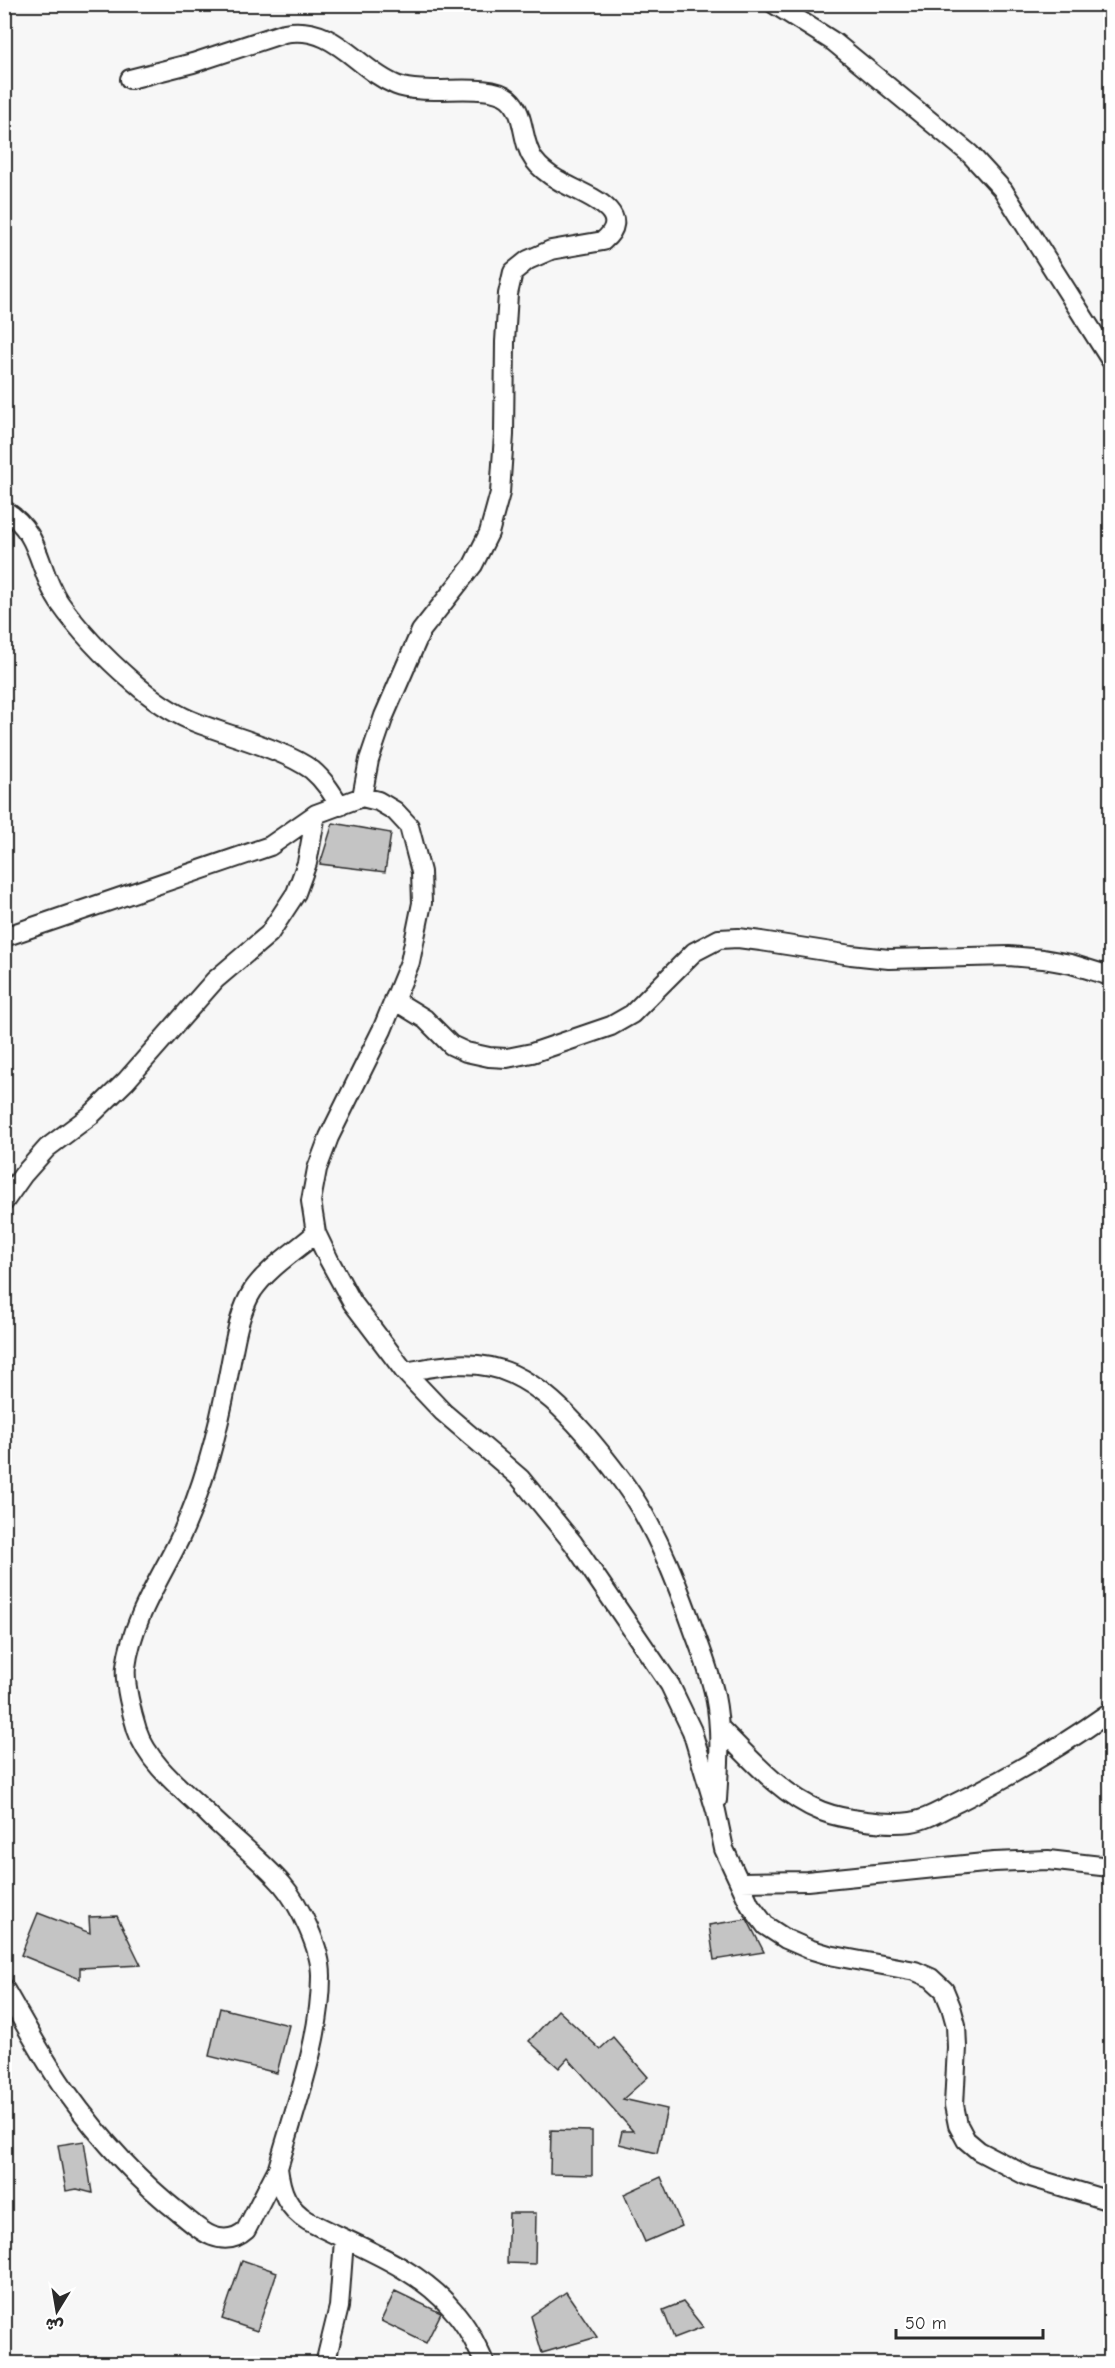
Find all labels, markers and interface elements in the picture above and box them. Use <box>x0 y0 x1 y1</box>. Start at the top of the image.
north arrow <box>27 2281 87 2341</box>
scale bar <box>896 2302 1043 2340</box>
text: 50 m <box>905 2313 947 2334</box>
text: ش <box>44 2314 65 2335</box>

